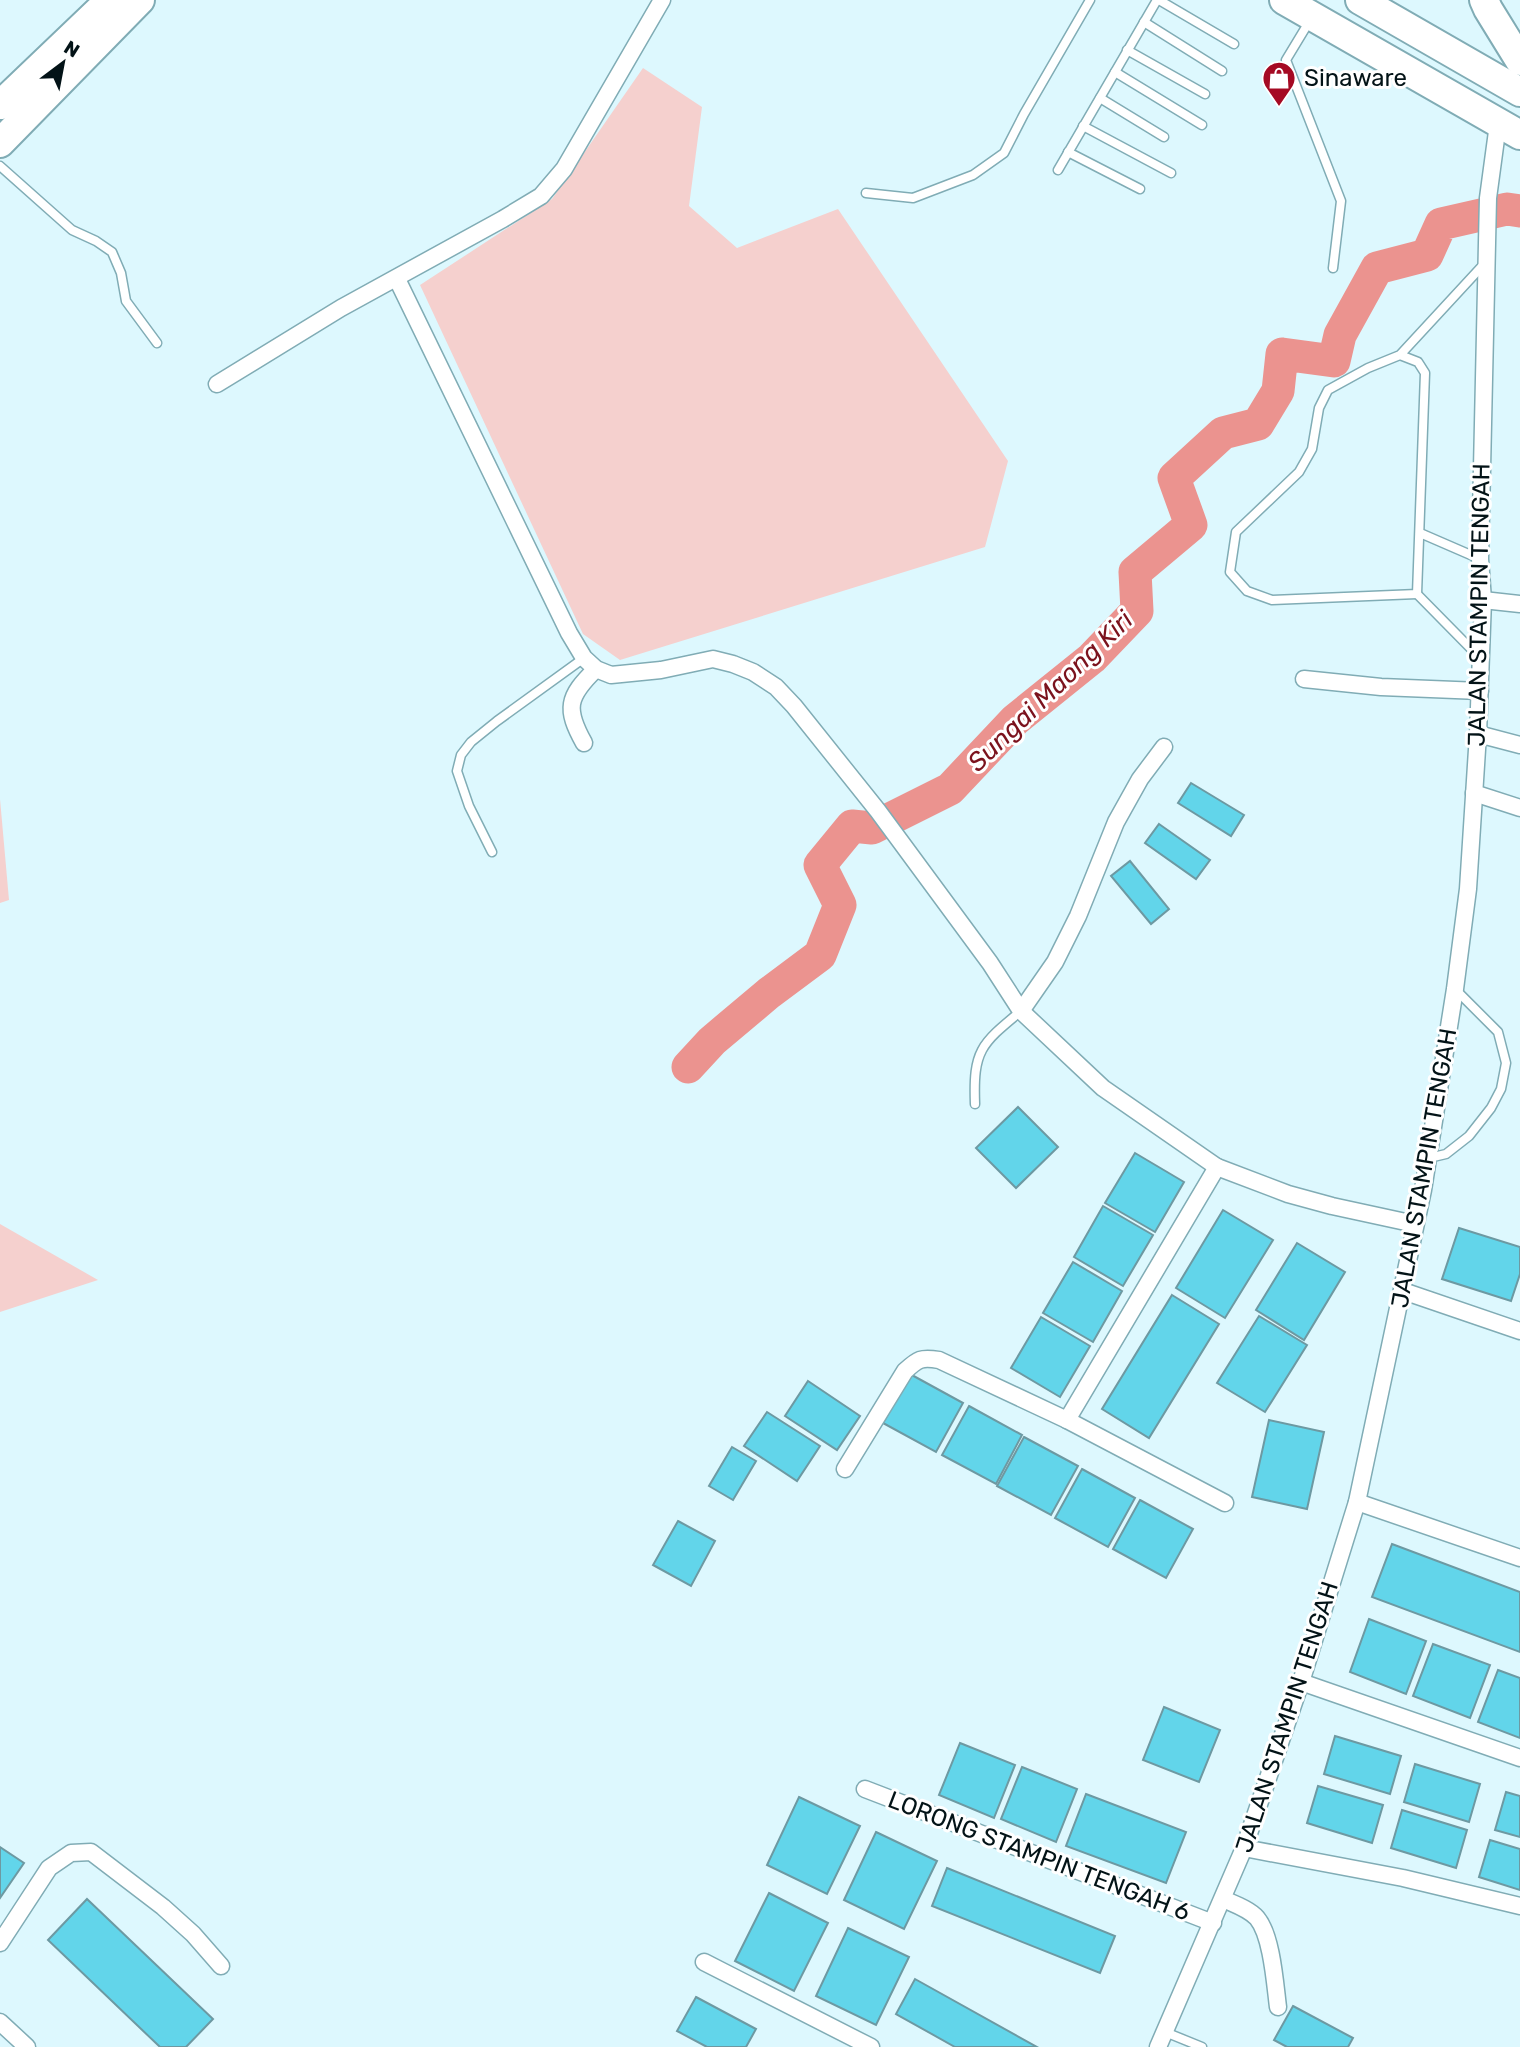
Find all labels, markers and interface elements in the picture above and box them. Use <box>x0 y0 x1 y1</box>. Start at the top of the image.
north arrow <box>28 28 98 98</box>
text: N <box>60 36 84 62</box>
shop icon: Sinaware <box>1260 59 1298 108</box>
place label: Sinaware <box>1304 64 1407 92</box>
street label: JALAN STAMPIN TENGAH <box>1463 463 1495 747</box>
water label: Sungai Maong Kiri <box>961 604 1140 778</box>
street label: JALAN STAMPIN TENGAH <box>1386 1026 1462 1310</box>
street label: JALAN STAMPIN TENGAH <box>1230 1578 1344 1856</box>
street label: LORONG STAMPIN TENGAH 6 <box>884 1785 1194 1927</box>

